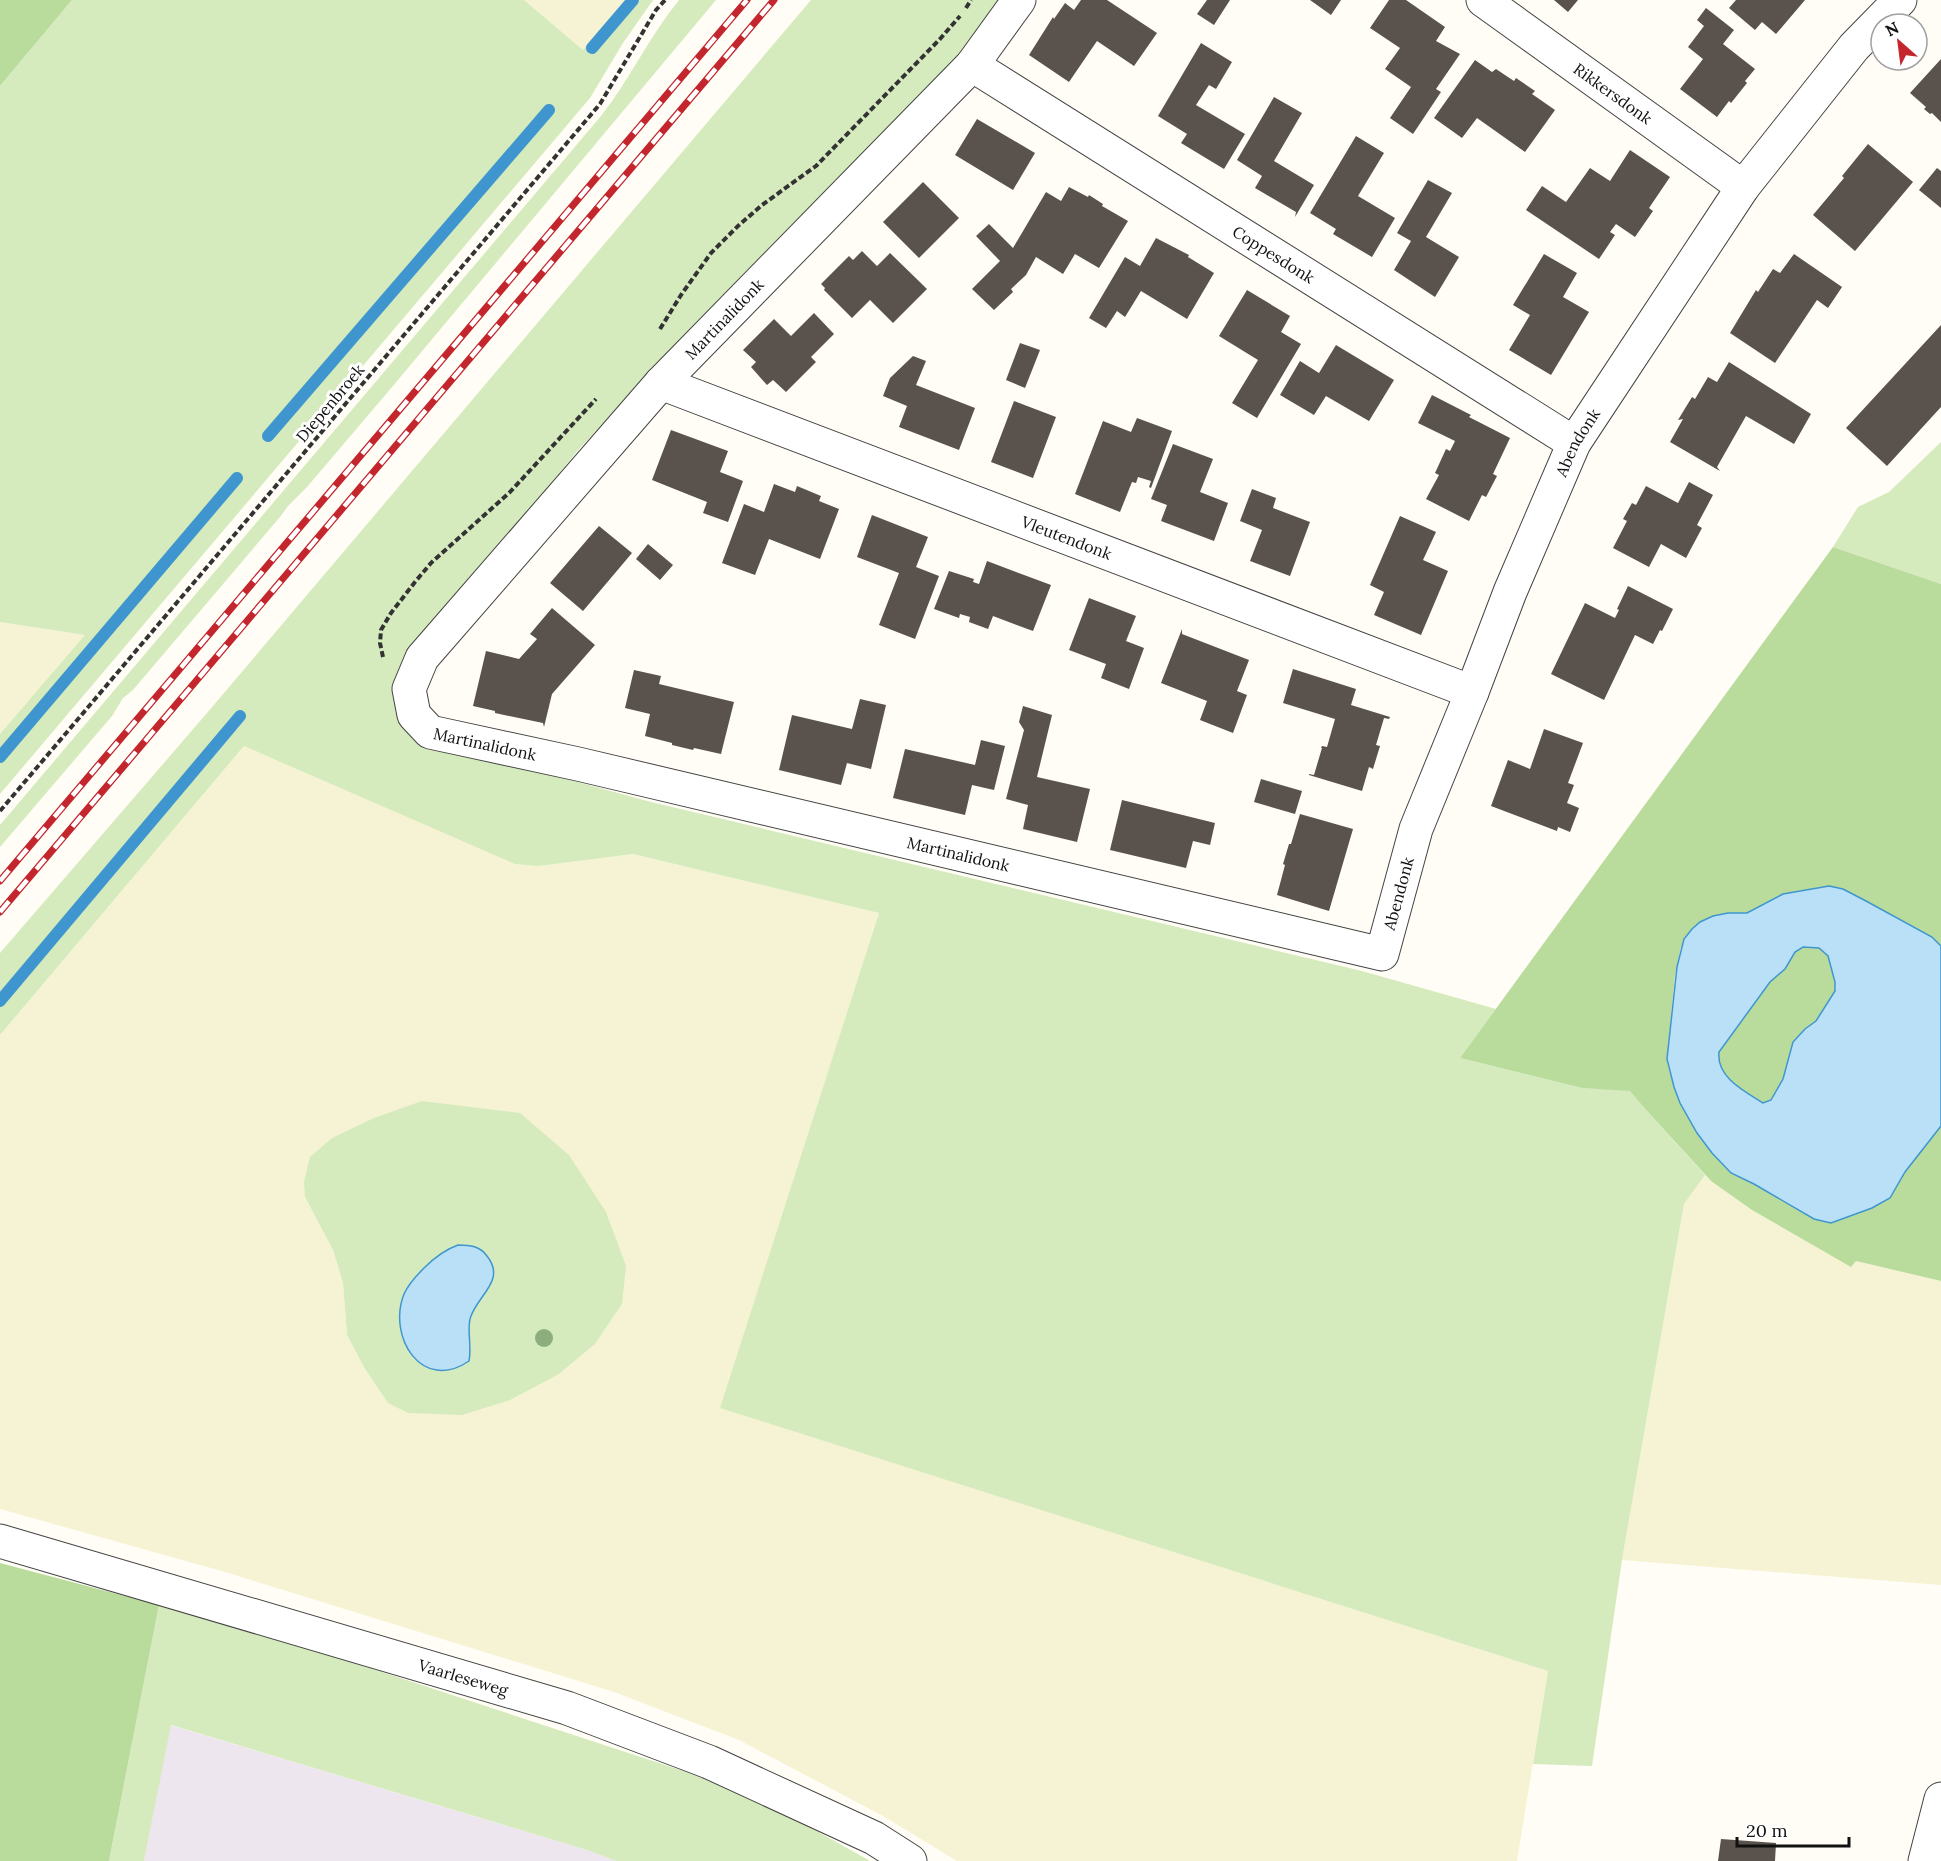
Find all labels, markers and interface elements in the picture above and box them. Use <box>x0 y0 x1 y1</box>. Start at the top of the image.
north arrow <box>1869 12 1929 72</box>
text: N <box>1882 17 1902 40</box>
street label: Rikkersdonk <box>1570 58 1656 129</box>
street label: Coppesdonk <box>1229 221 1319 288</box>
street label: Martinalidonk <box>680 274 768 364</box>
street label: Diepenbroek <box>292 360 369 446</box>
street label: Abendonk <box>1550 404 1604 481</box>
street label: Vleutendonk <box>1018 511 1115 564</box>
street label: Martinalidonk <box>432 723 539 765</box>
street label: Martinalidonk <box>905 832 1012 876</box>
street label: Abendonk <box>1379 854 1418 933</box>
street label: Vaarleseweg <box>415 1654 512 1700</box>
scale bar <box>1737 1810 1850 1848</box>
text: 20 m <box>1746 1819 1788 1842</box>

